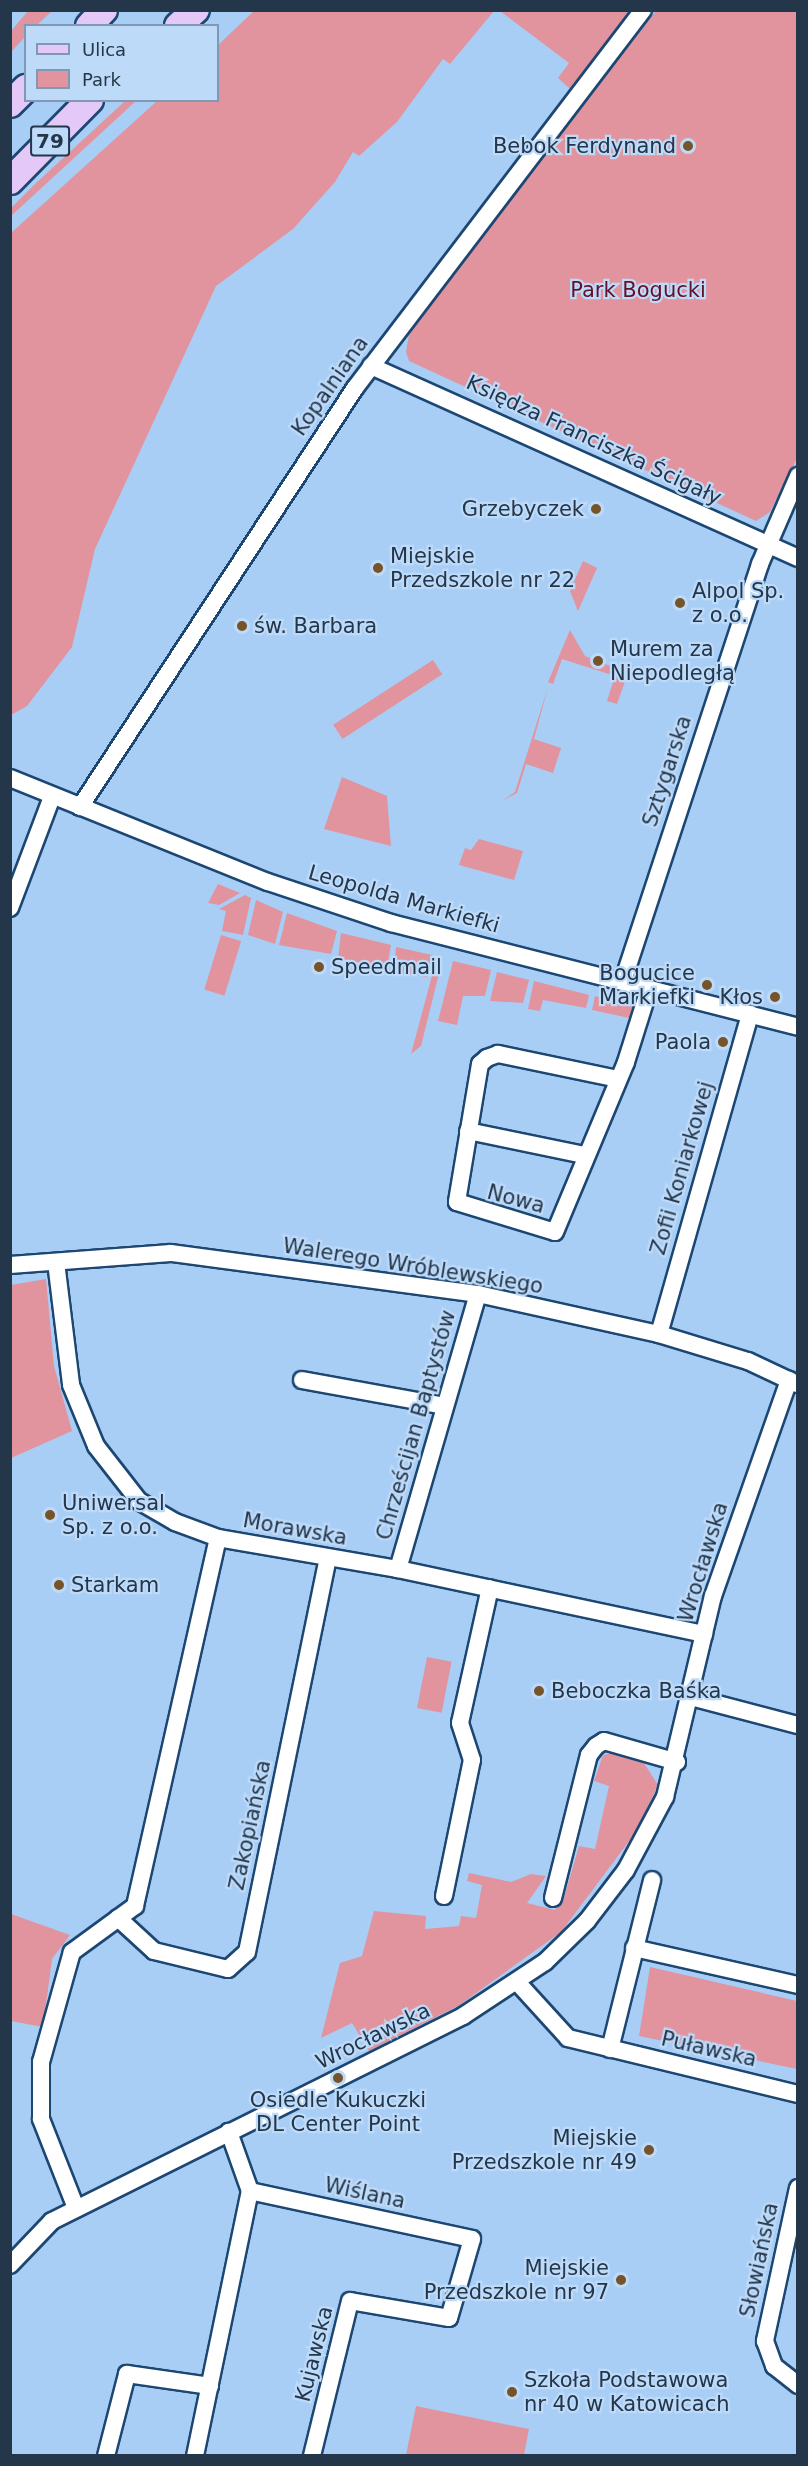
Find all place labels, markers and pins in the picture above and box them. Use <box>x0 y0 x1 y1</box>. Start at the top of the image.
place label: Bebok Ferdynand <box>493 133 676 159</box>
marker: Bebok Ferdynand <box>681 139 695 153</box>
place label: Grzebyczek <box>462 496 584 522</box>
marker: Grzebyczek <box>589 502 603 516</box>
place label: Miejskie Przedszkole nr 22 <box>390 543 575 593</box>
marker: Miejskie Przedszkole nr 22 <box>371 561 385 575</box>
place label: Alpol Sp. z o.o. <box>692 578 784 628</box>
marker: Alpol Sp. z o.o. <box>673 596 687 610</box>
place label: św. Barbara <box>254 613 377 639</box>
marker: św. Barbara <box>235 619 249 633</box>
place label: Murem za Niepodległą <box>610 636 735 686</box>
marker: Murem za Niepodległą <box>591 654 605 668</box>
place label: Speedmail <box>331 954 442 980</box>
marker: Speedmail <box>312 960 326 974</box>
place label: Bogucice Markiefki <box>599 960 695 1010</box>
marker: Bogucice Markiefki <box>700 978 714 992</box>
place label: Kłos <box>719 984 763 1010</box>
marker: Kłos <box>768 990 782 1004</box>
place label: Paola <box>655 1029 711 1055</box>
marker: Paola <box>716 1035 730 1049</box>
place label: Uniwersal Sp. z o.o. <box>62 1490 165 1540</box>
marker: Uniwersal Sp. z o.o. <box>43 1508 57 1522</box>
place label: Starkam <box>71 1572 159 1598</box>
marker: Starkam <box>52 1578 66 1592</box>
place label: Beboczka Baśka <box>551 1678 721 1704</box>
marker: Beboczka Baśka <box>532 1684 546 1698</box>
marker: Osiedle Kukuczki DL Center Point <box>331 2071 345 2085</box>
place label: Osiedle Kukuczki DL Center Point <box>250 2087 426 2137</box>
place label: Miejskie Przedszkole nr 49 <box>452 2125 637 2175</box>
marker: Miejskie Przedszkole nr 49 <box>642 2143 656 2157</box>
place label: Miejskie Przedszkole nr 97 <box>424 2255 609 2305</box>
marker: Miejskie Przedszkole nr 97 <box>614 2273 628 2287</box>
place label: Szkoła Podstawowa nr 40 w Katowicach <box>524 2367 729 2417</box>
marker: Szkoła Podstawowa nr 40 w Katowicach <box>505 2385 519 2399</box>

